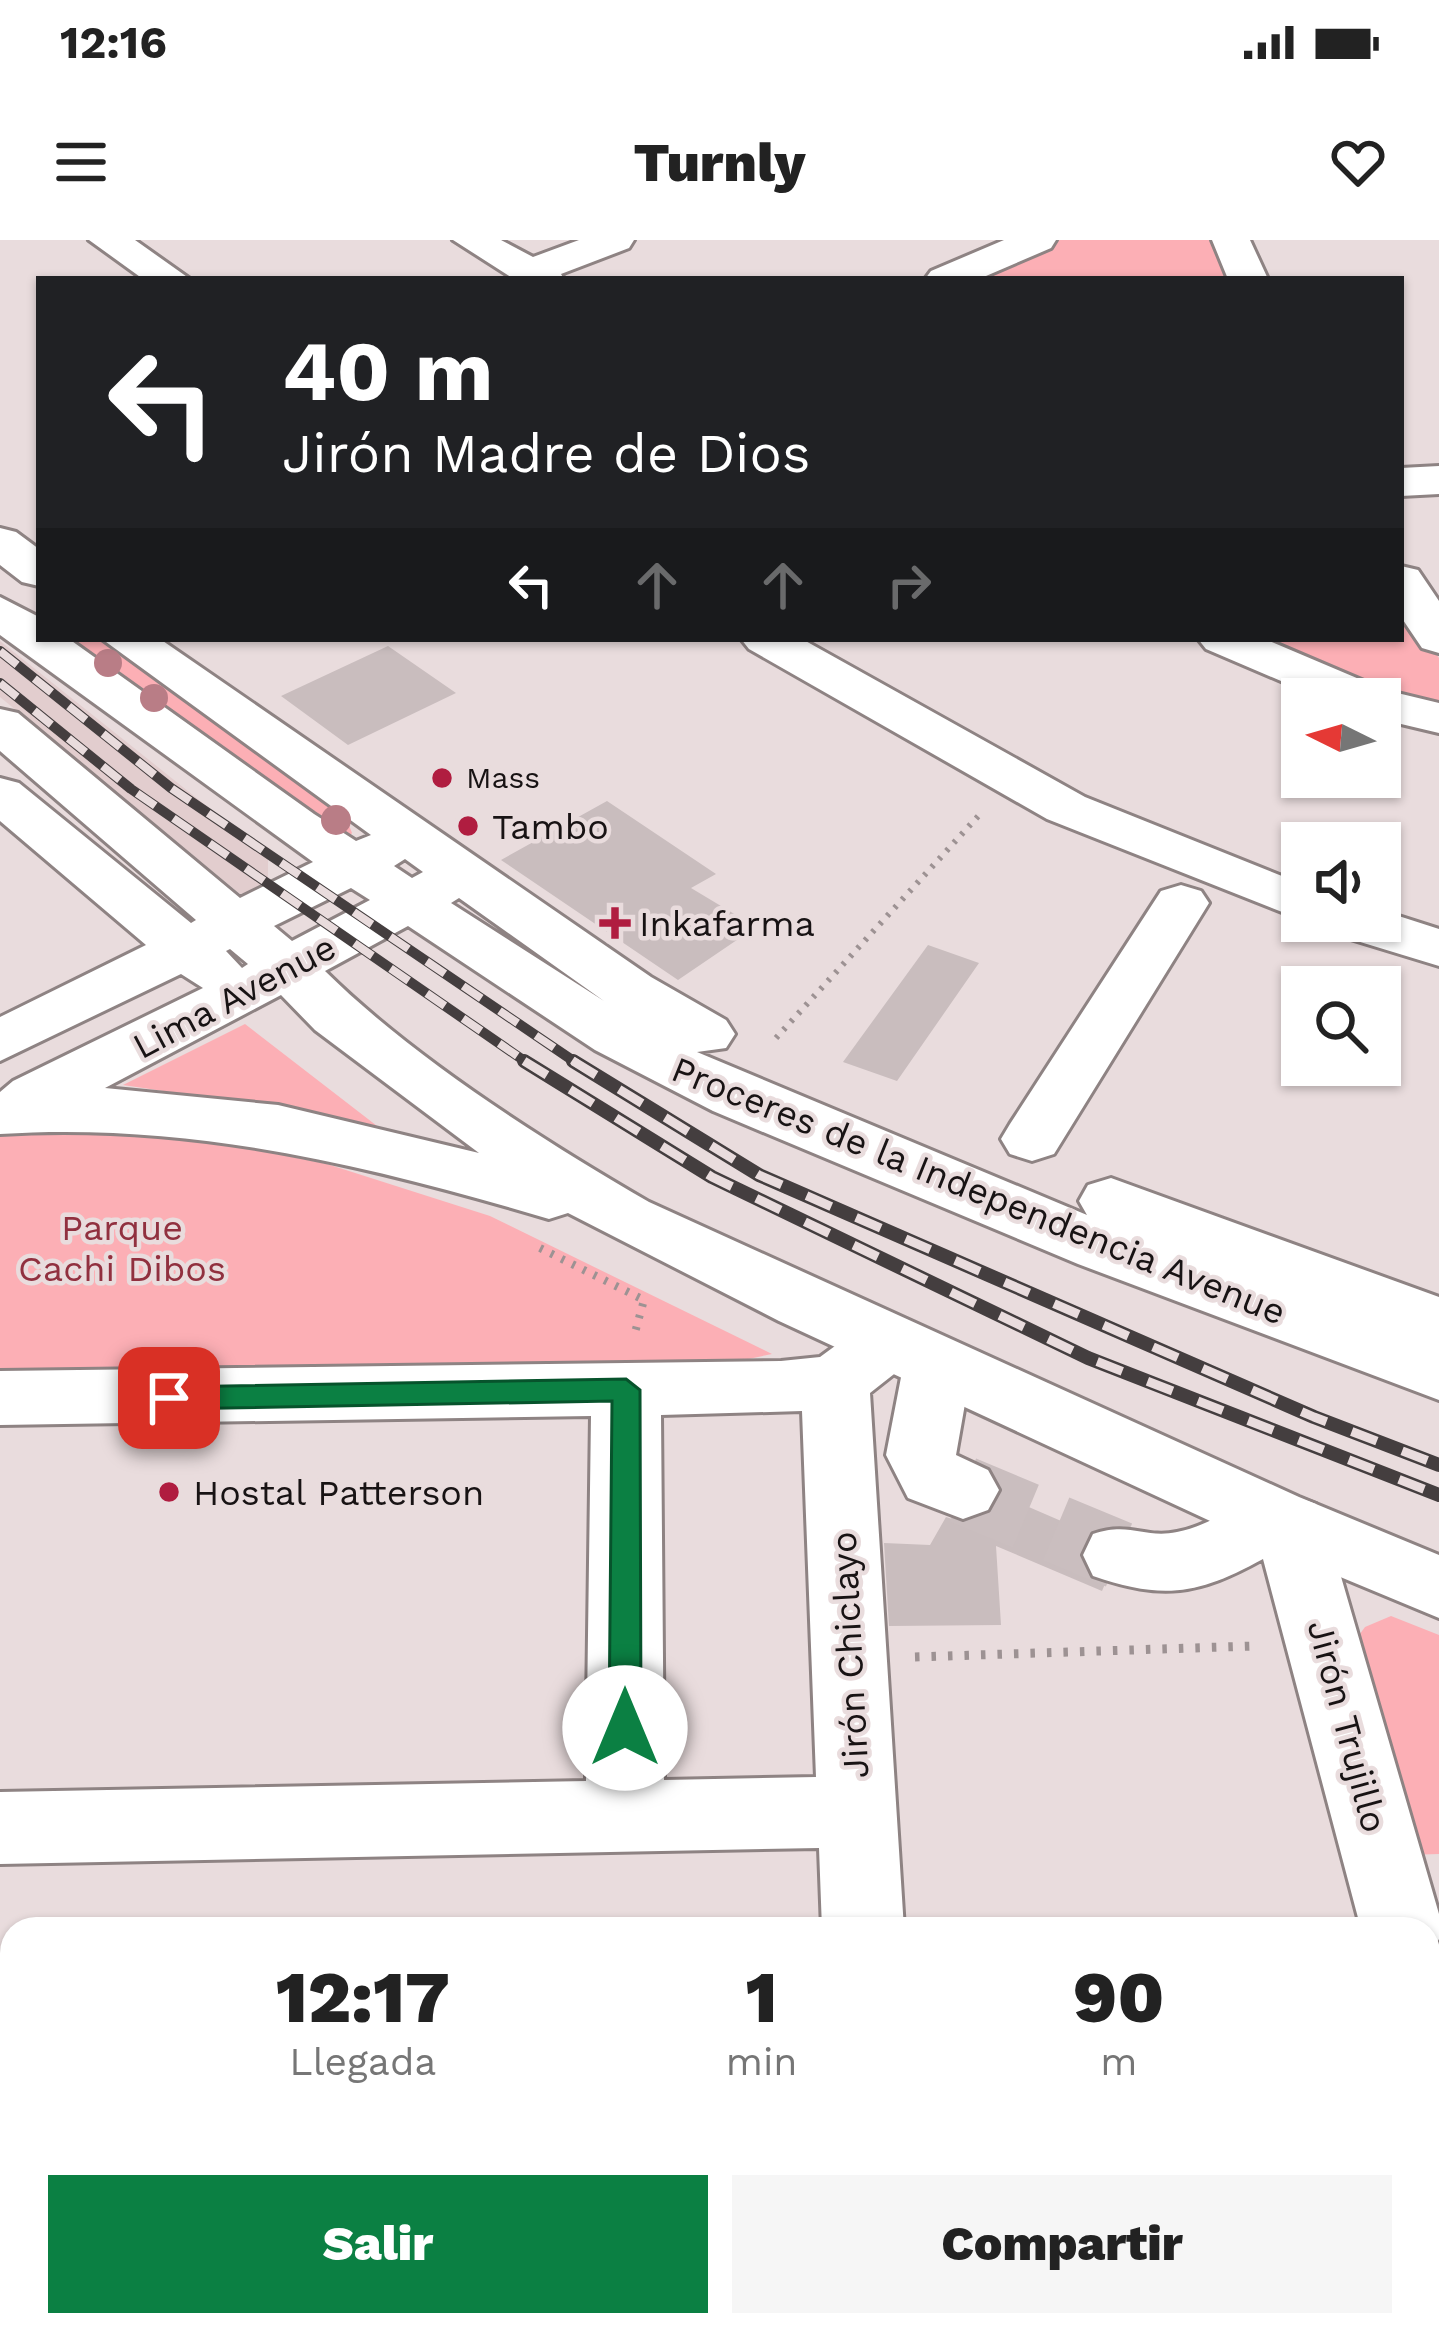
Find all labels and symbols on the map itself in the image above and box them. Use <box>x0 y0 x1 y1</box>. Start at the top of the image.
north arrow <box>1281 678 1401 798</box>
place label: Mass <box>466 760 540 795</box>
marker: Mass <box>429 765 455 791</box>
place label: Tambo <box>492 806 609 848</box>
marker: Tambo <box>455 813 481 839</box>
place label: Inkafarma <box>639 903 815 945</box>
marker: Inkafarma <box>602 910 628 936</box>
street label: Lima Avenue <box>126 926 343 1068</box>
street label: Proceres de la Independencia Avenue <box>666 1048 1292 1334</box>
park label: Parque Cachi Dibos <box>18 1207 226 1290</box>
pin <box>118 1347 220 1449</box>
place label: Hostal Patterson <box>193 1472 484 1514</box>
marker: Hostal Patterson <box>156 1479 182 1505</box>
street label: Jirón Chiclayo <box>823 1530 877 1780</box>
street label: Jirón Trujillo <box>1299 1616 1396 1837</box>
position arrow <box>562 1665 688 1791</box>

